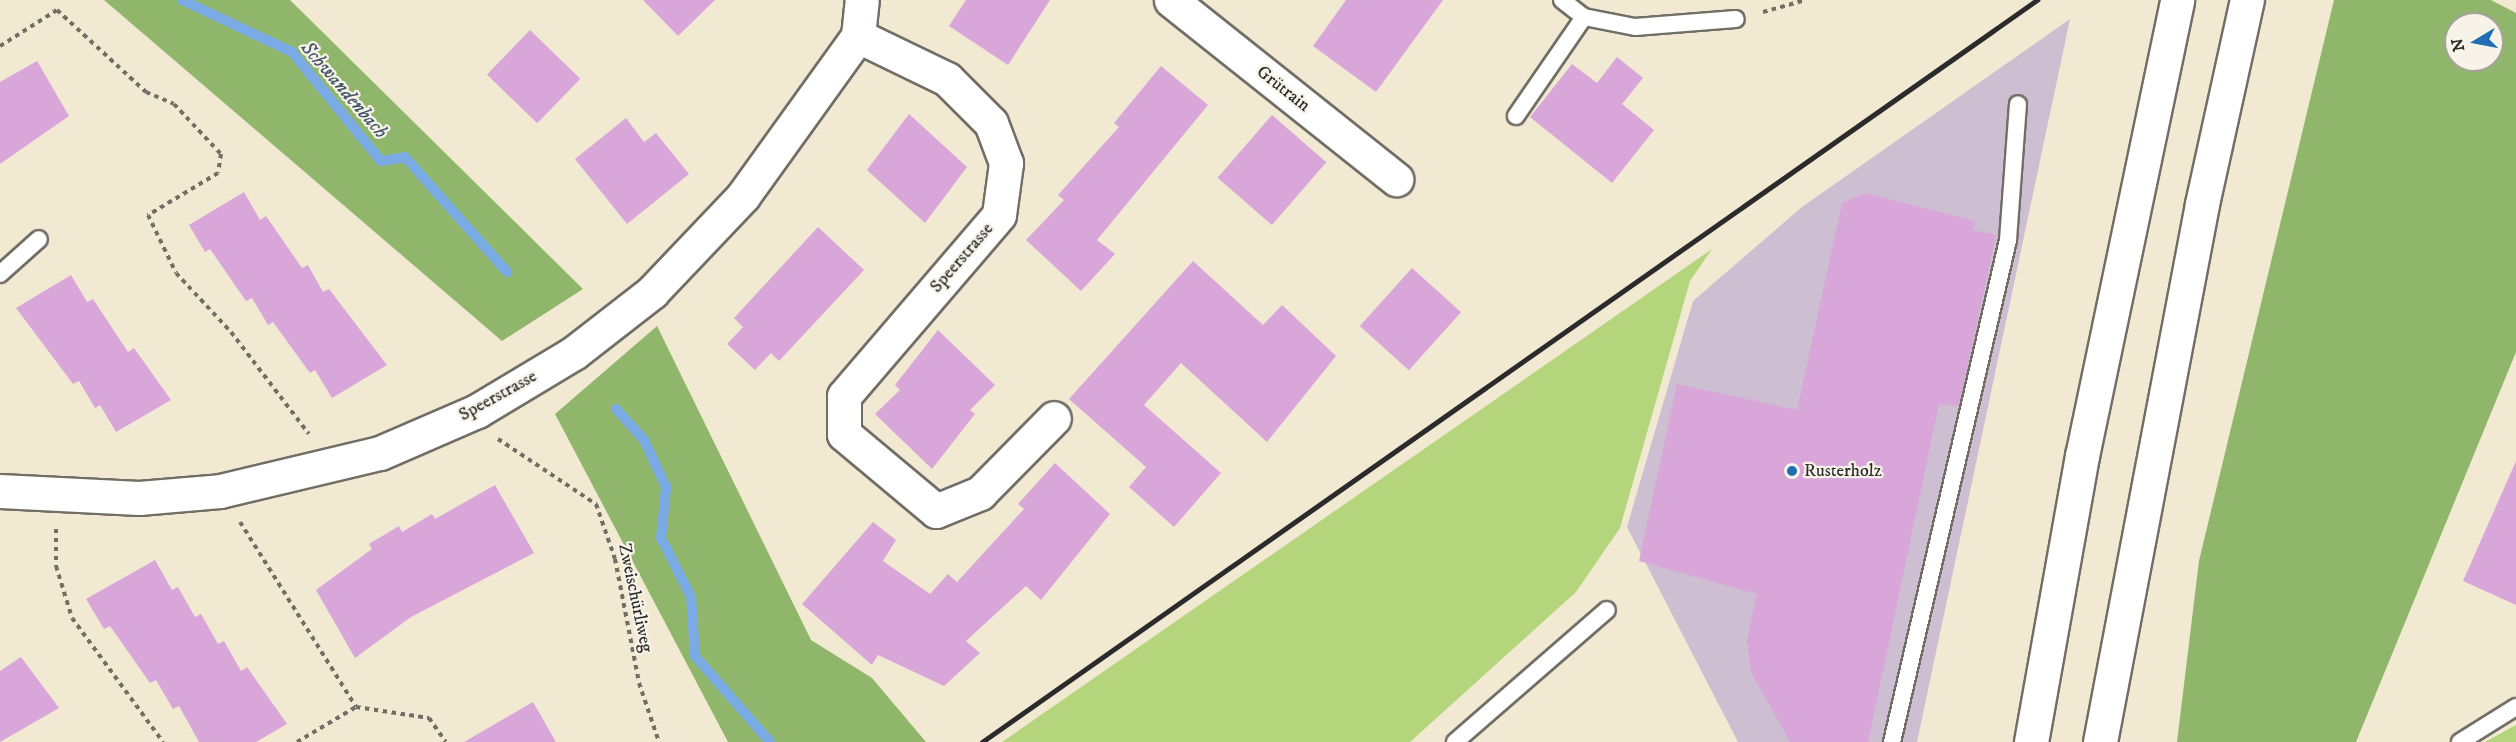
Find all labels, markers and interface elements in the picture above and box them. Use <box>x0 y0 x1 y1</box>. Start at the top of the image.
north arrow <box>2444 12 2504 72</box>
water label: Schwandenbach <box>295 37 393 143</box>
text: N <box>2447 37 2469 53</box>
street label: Grütrain <box>1252 61 1314 117</box>
street label: Speerstrasse <box>926 219 998 297</box>
street label: Speerstrasse <box>455 366 541 426</box>
place label: Rusterholz <box>1804 460 1882 482</box>
marker: Rusterholz <box>1785 464 1799 478</box>
street label: Zweischürliweg <box>613 542 657 654</box>

